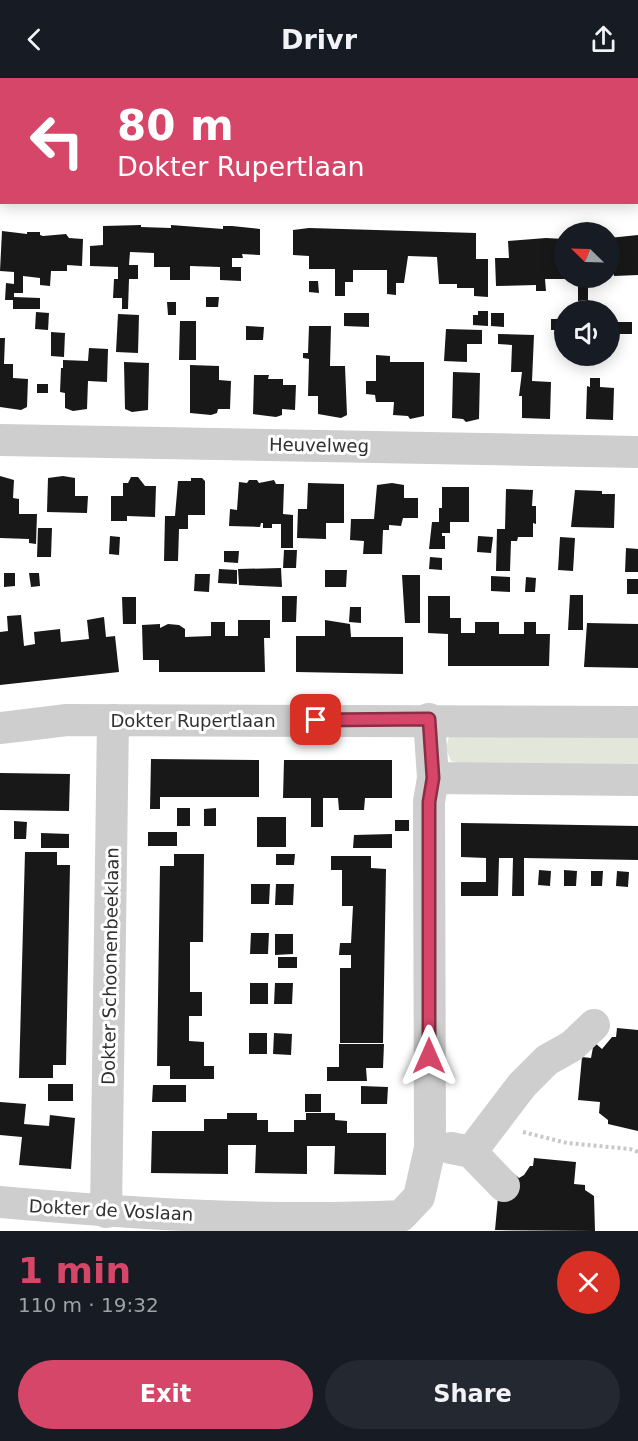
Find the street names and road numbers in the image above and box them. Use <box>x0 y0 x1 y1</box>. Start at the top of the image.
street label: Heuvelweg <box>269 434 369 456</box>
street label: Dokter Rupertlaan <box>110 710 276 731</box>
street label: Dokter Schoonenbeeklaan <box>97 847 123 1085</box>
street label: Dokter de Voslaan <box>28 1195 194 1225</box>

